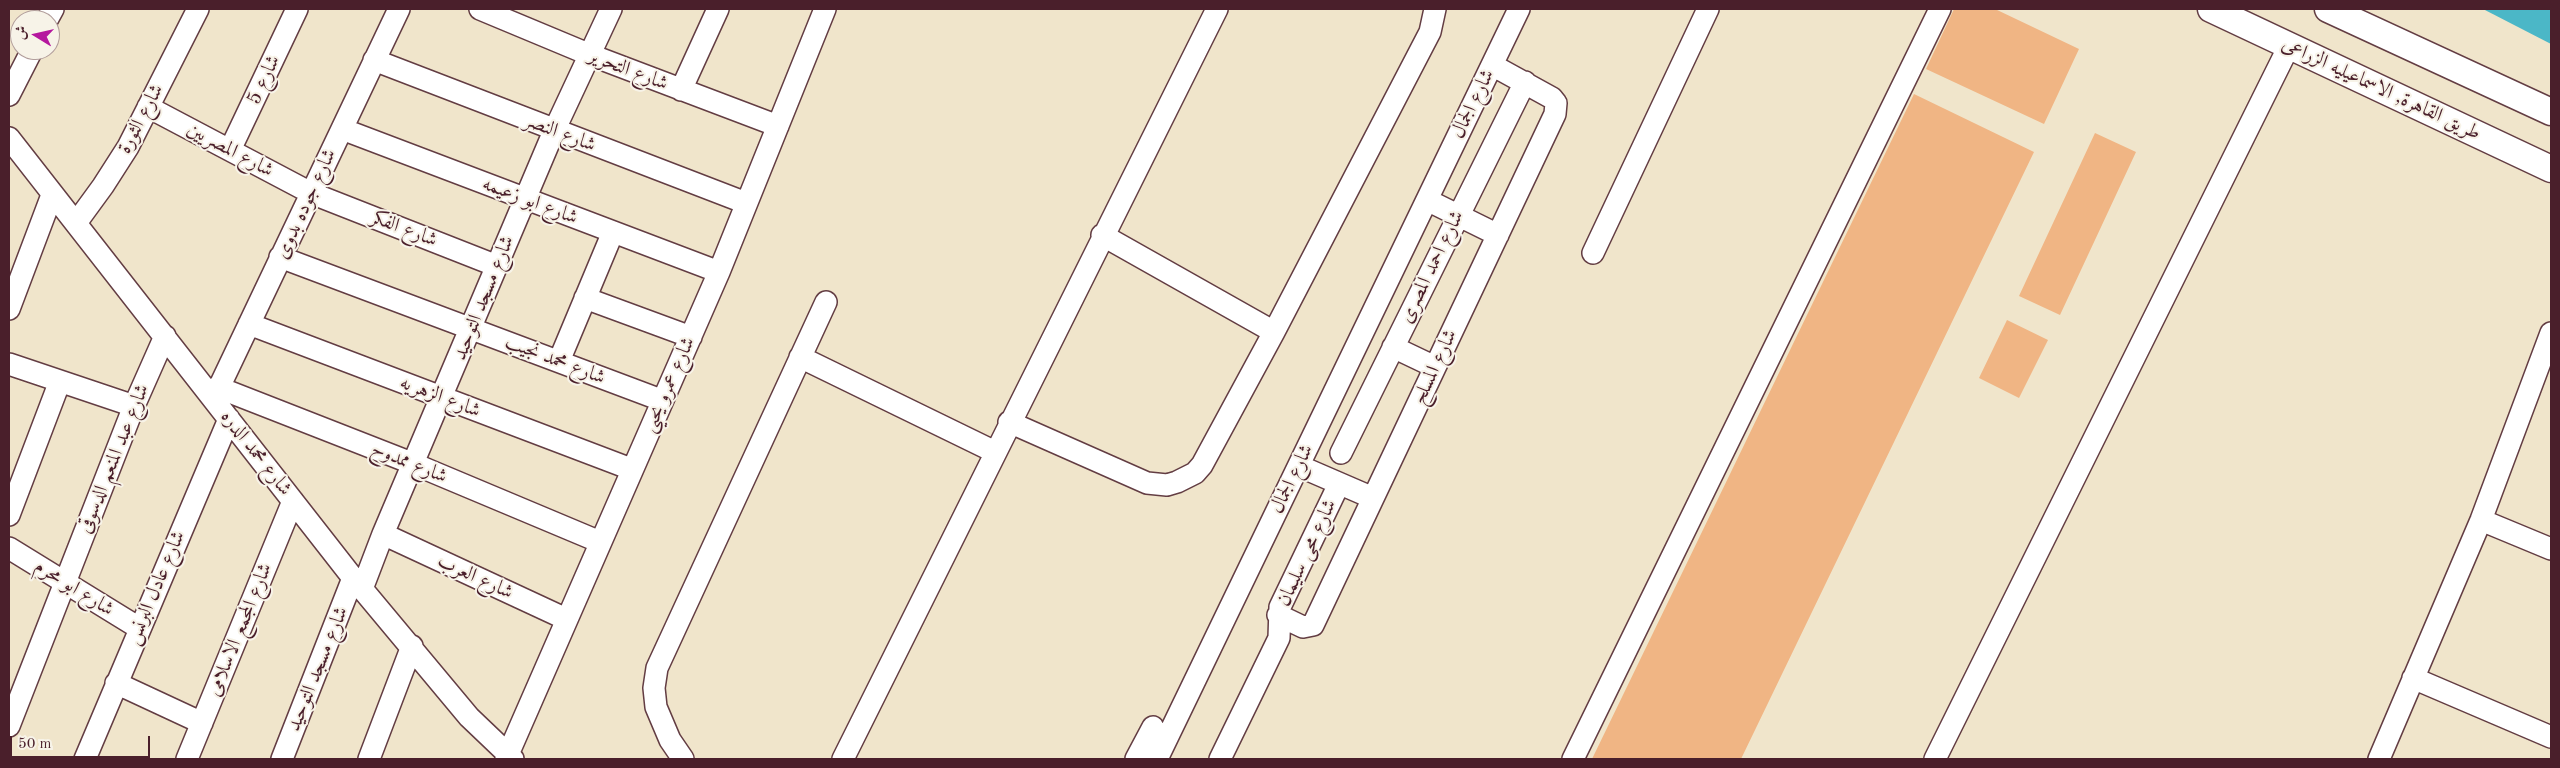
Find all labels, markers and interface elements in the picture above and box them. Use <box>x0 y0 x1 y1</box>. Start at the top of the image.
north arrow <box>10 10 60 60</box>
text: ش <box>13 25 29 41</box>
street label: طريق القاهرة, الاسماعيليه الزراعى <box>2278 32 2484 146</box>
street label: شارع التحرير <box>585 44 671 96</box>
street label: شارع 5 <box>242 51 286 109</box>
street label: شارع الجمال <box>1446 65 1500 143</box>
street label: شارع الثورة <box>113 80 169 158</box>
street label: شارع النصر <box>521 108 599 158</box>
street label: شارع المصريين <box>183 117 277 183</box>
street label: شارع جوده بدوى <box>270 145 342 263</box>
street label: شارع ابو زعيمه <box>479 172 581 230</box>
street label: شارع الفكر <box>368 205 440 253</box>
street label: شارع احمد المصرى <box>1394 207 1470 327</box>
street label: شارع مسجد التوحيد <box>448 232 520 364</box>
street label: شارع المسلح <box>1407 326 1463 408</box>
street label: شارع محمد نجيب <box>502 330 608 390</box>
street label: شارع عمرو يحيى <box>637 333 701 437</box>
street label: شارع الزهريه <box>396 371 484 423</box>
street label: شارع عبد المنعم الدسوقى <box>73 381 155 537</box>
street label: شارع محمد الدره <box>215 405 297 501</box>
street label: شارع ممدوح <box>367 437 451 489</box>
street label: شارع الجمال <box>1265 440 1319 518</box>
street label: شارع محى سليمان <box>1272 496 1342 610</box>
street label: شارع عادل البرنس <box>121 527 191 649</box>
street label: شارع العرب <box>433 549 517 605</box>
street label: شارع ابو محرم <box>30 554 118 622</box>
street label: شارع المجمع الاسلامى <box>202 560 278 700</box>
street label: شارع مسجد التوحيد <box>282 603 354 735</box>
scale bar <box>12 726 152 758</box>
text: 50 m <box>18 737 52 752</box>

